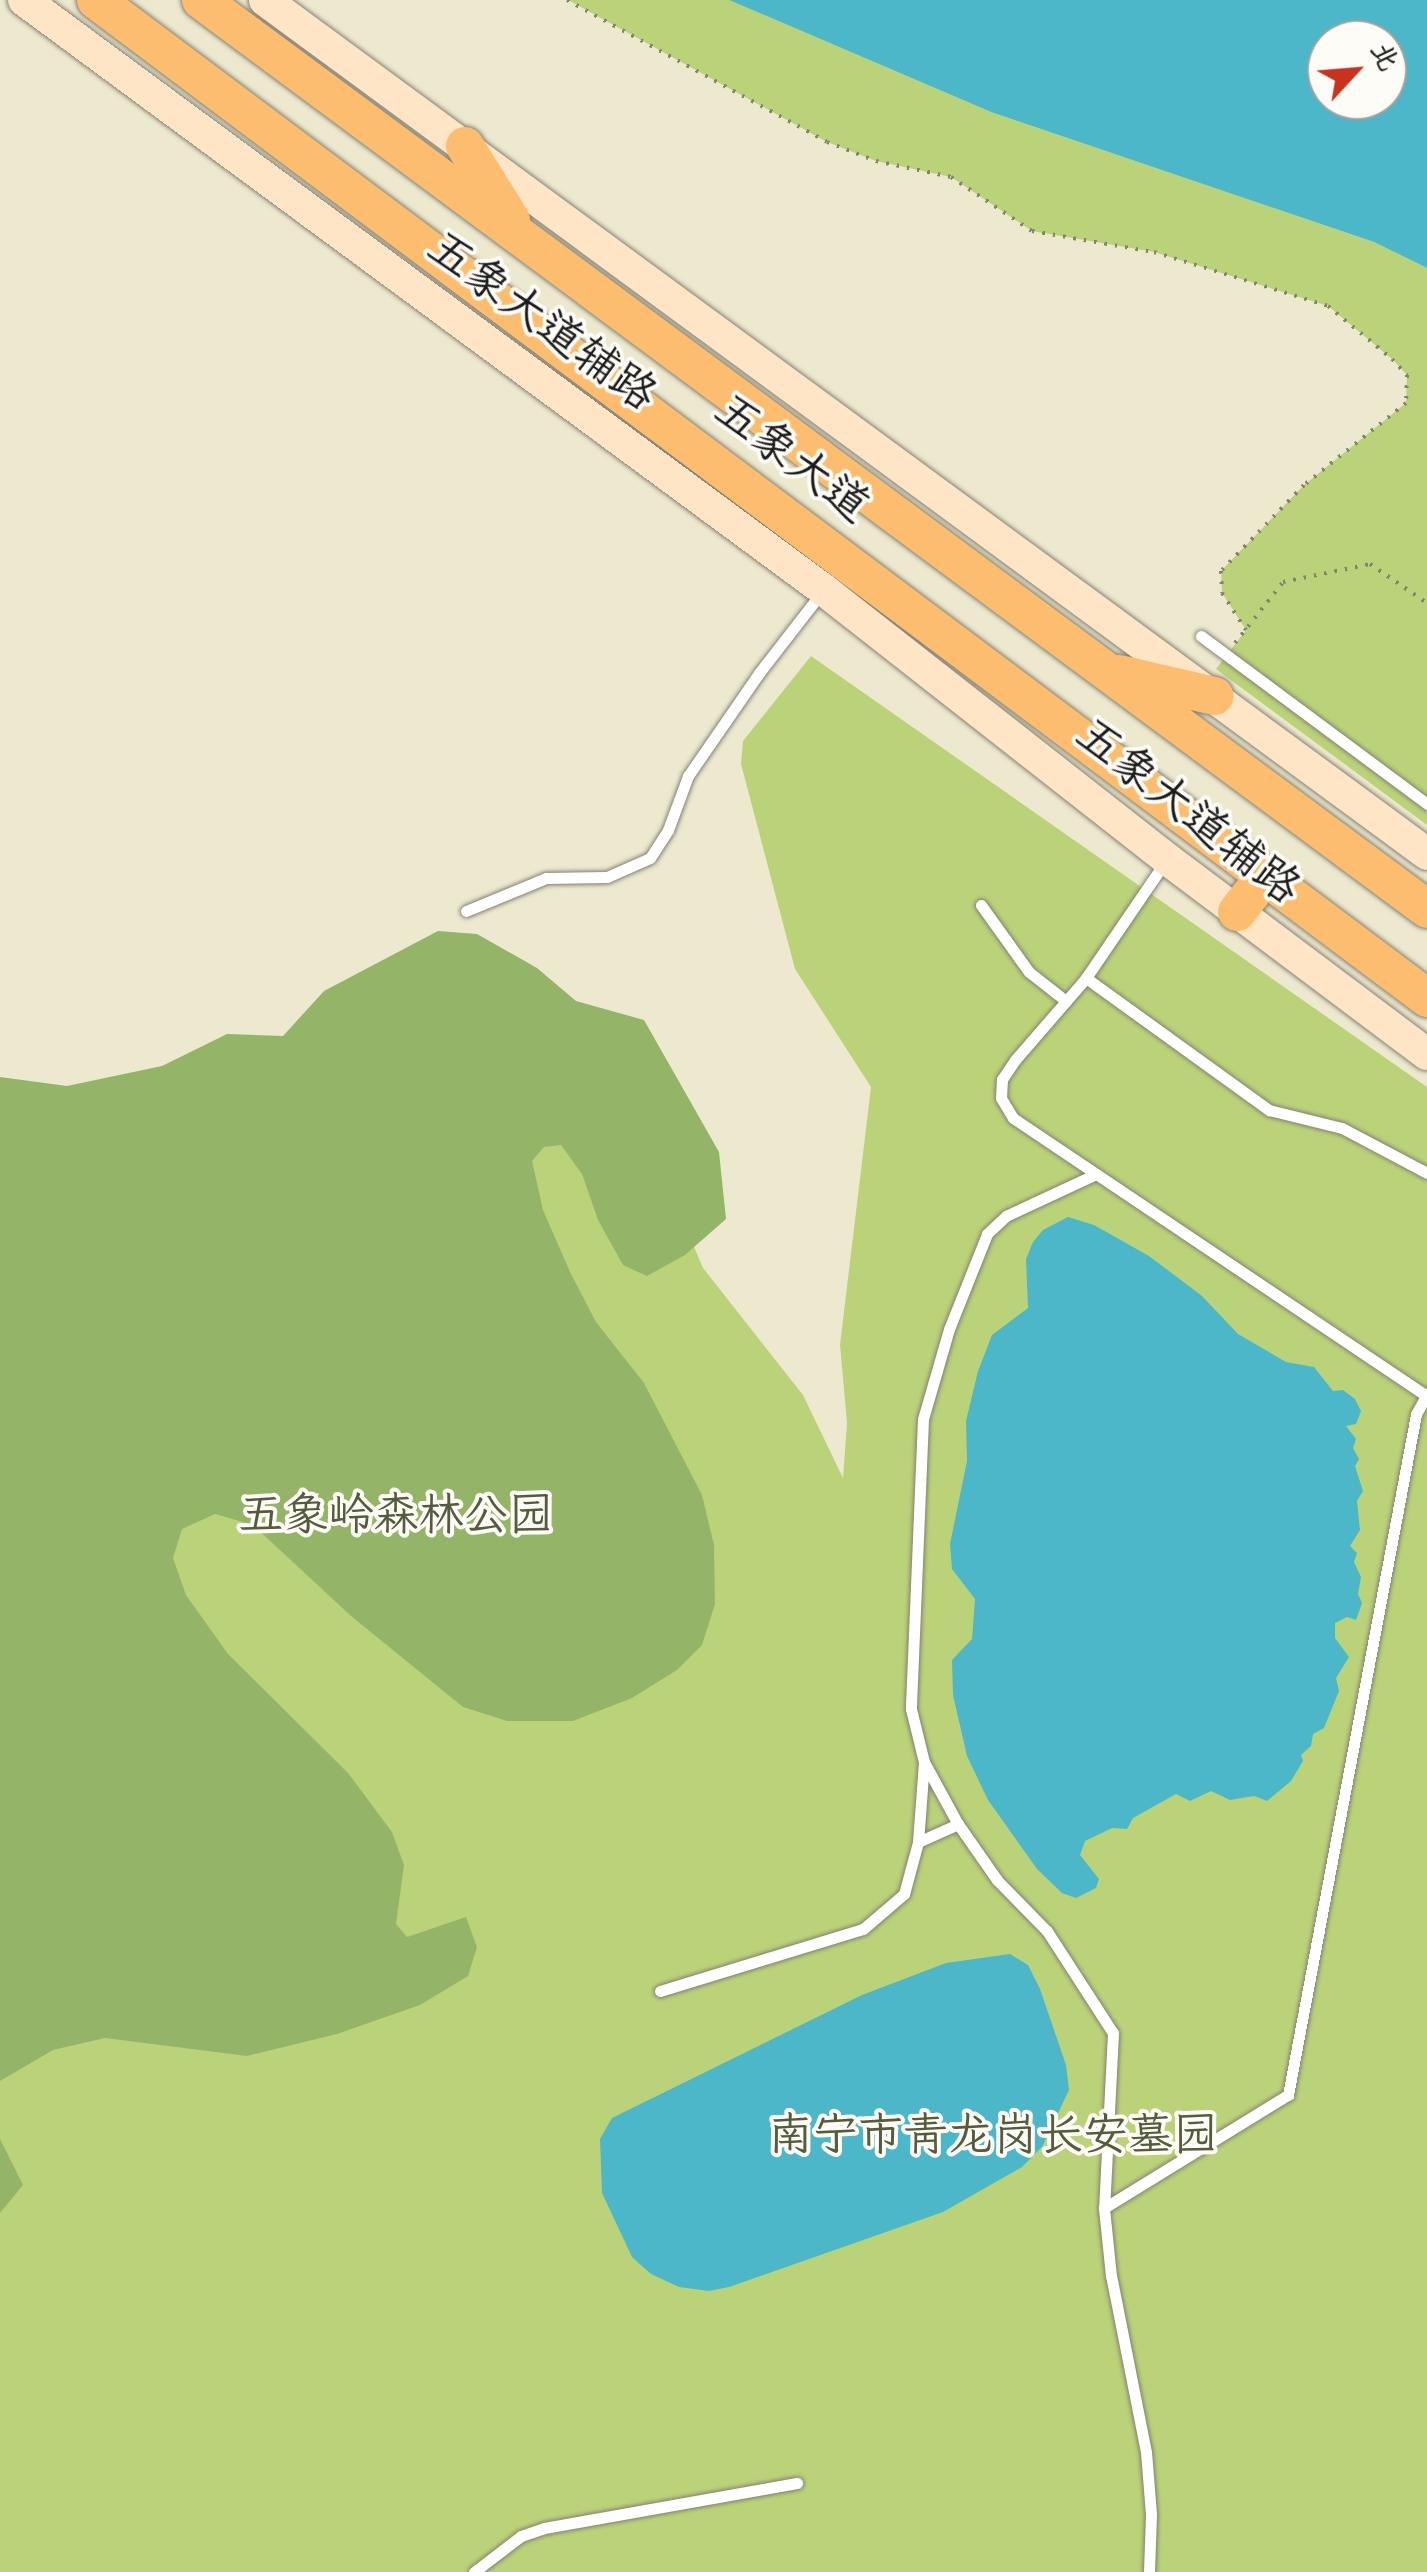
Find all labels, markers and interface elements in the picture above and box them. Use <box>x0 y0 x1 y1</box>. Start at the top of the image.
north arrow <box>1307 20 1407 120</box>
text: 北 <box>1358 36 1407 79</box>
street label: 五象大道辅路 <box>415 223 665 425</box>
street label: 五象大道 <box>702 385 878 537</box>
street label: 五象大道辅路 <box>1063 710 1309 918</box>
park label: 五象岭森林公园 <box>239 1492 553 1546</box>
park label: 南宁市青龙岗长安墓园 <box>768 2112 1218 2166</box>

